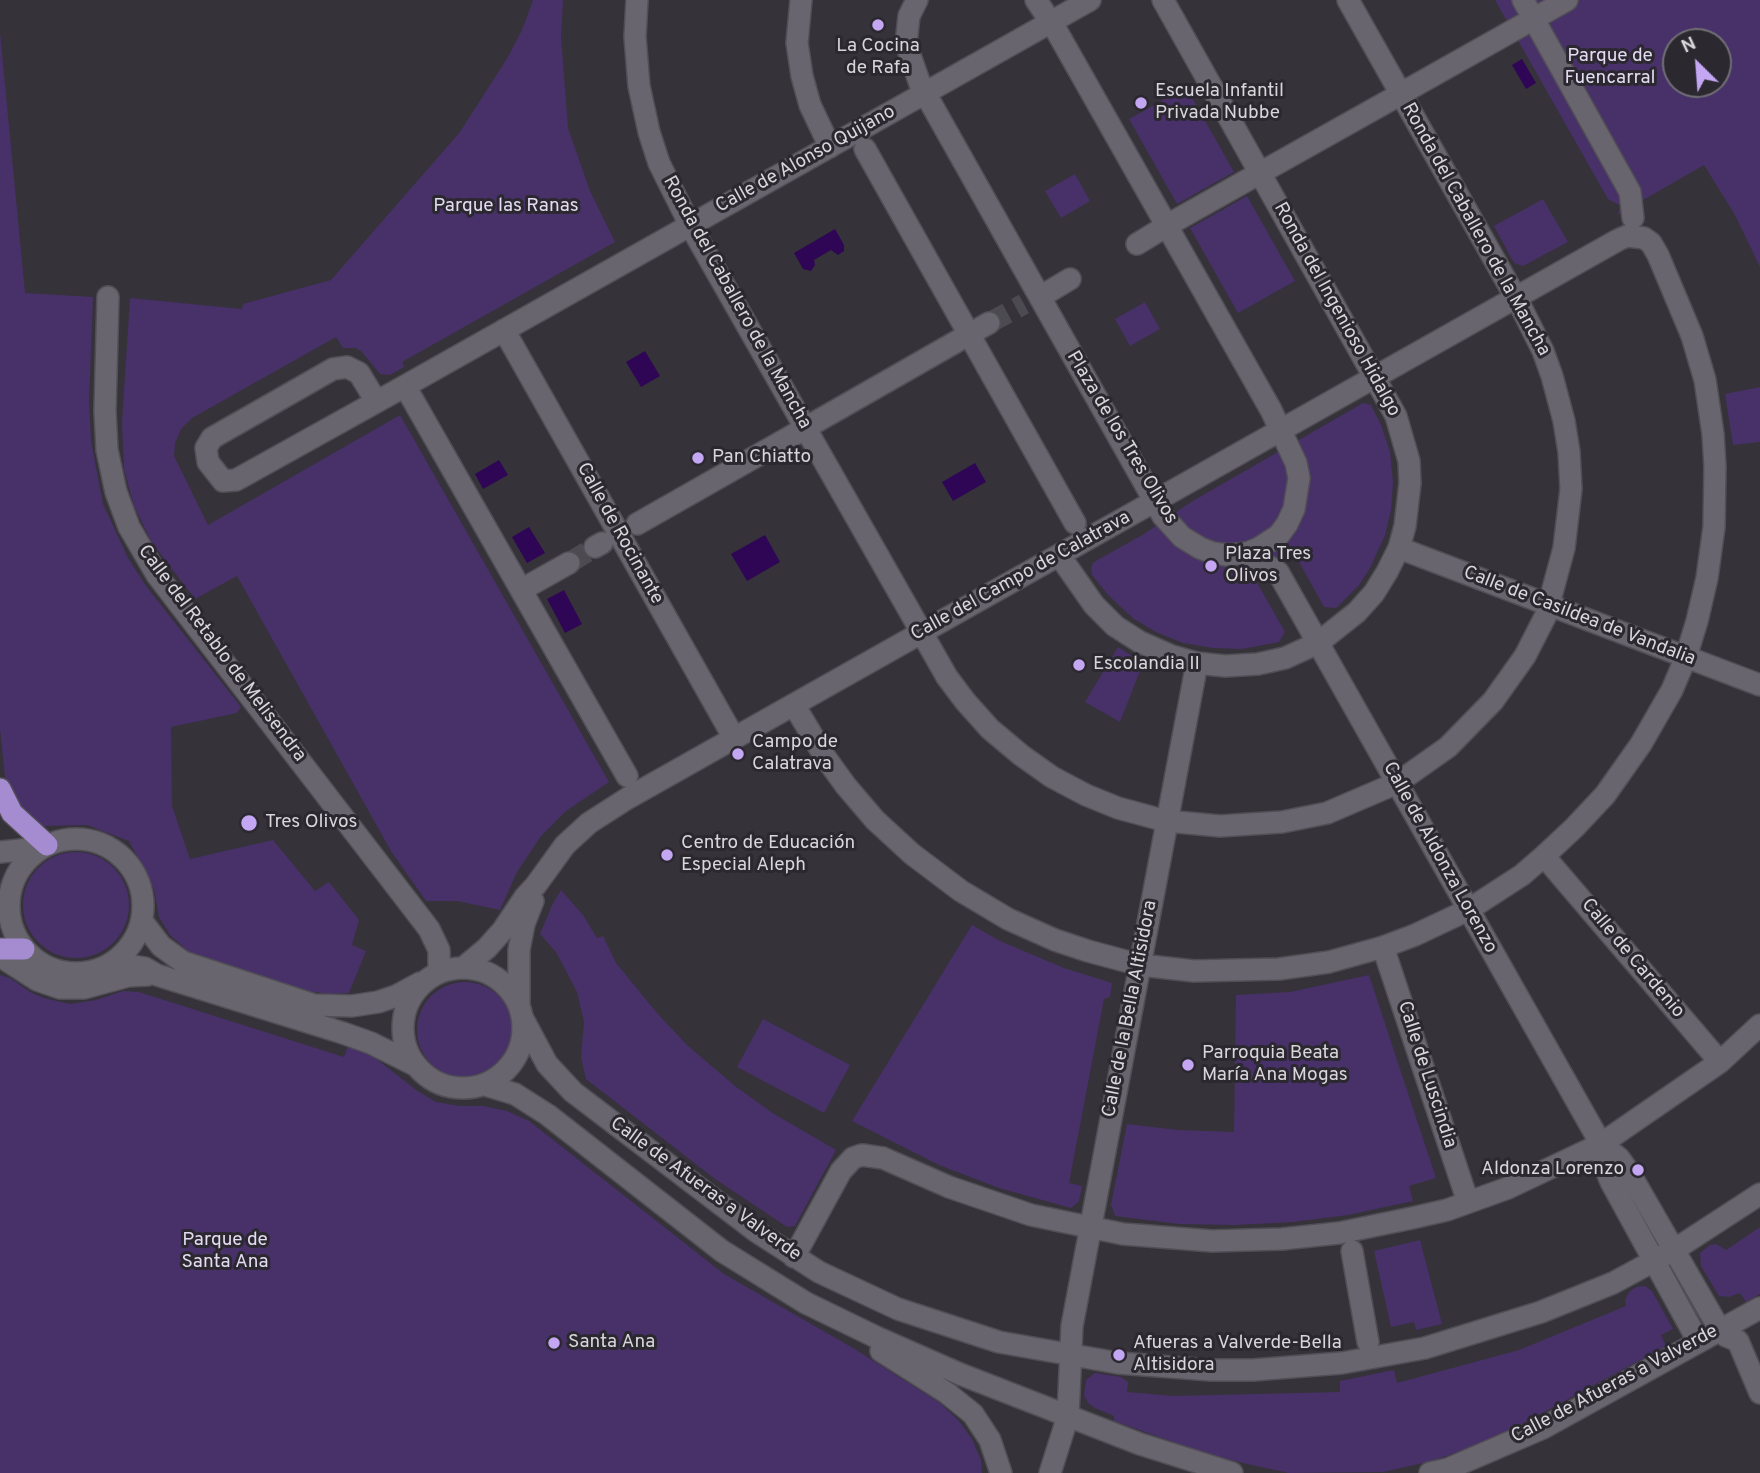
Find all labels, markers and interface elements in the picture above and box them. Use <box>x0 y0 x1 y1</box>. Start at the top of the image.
marker: La Cocina de Rafa <box>870 17 886 33</box>
north arrow <box>1662 28 1732 98</box>
text: N <box>1678 32 1700 60</box>
place label: La Cocina de Rafa <box>836 36 920 80</box>
park label: Parque de Fuencarral <box>1565 46 1655 90</box>
place label: Escuela Infantil Privada Nubbe <box>1155 81 1284 125</box>
marker: Escuela Infantil Privada Nubbe <box>1133 95 1149 111</box>
street label: Ronda del Caballero de la Mancha <box>1396 100 1554 360</box>
street label: Calle de Alonso Quijano <box>712 101 900 219</box>
street label: Ronda del Caballero de la Mancha <box>657 173 815 433</box>
park label: Parque las Ranas <box>433 196 579 218</box>
street label: Ronda del Ingenioso Hidalgo <box>1268 199 1404 421</box>
street label: Plaza de los Tres Olivos <box>1060 347 1182 529</box>
place label: Pan Chiatto <box>712 447 811 469</box>
marker: Pan Chiatto <box>690 450 706 466</box>
street label: Calle de Rocinante <box>571 459 667 609</box>
street label: Calle del Campo de Calatrava <box>907 507 1135 647</box>
street label: Calle del Retablo de Melisendra <box>132 541 310 767</box>
place label: Plaza Tres Olivos <box>1225 544 1311 588</box>
marker: Plaza Tres Olivos <box>1203 558 1219 574</box>
street label: Calle de Casildea de Vandalia <box>1460 562 1698 672</box>
place label: Escolandia II <box>1093 654 1200 676</box>
marker: Escolandia II <box>1071 657 1087 673</box>
place label: Campo de Calatrava <box>752 732 838 776</box>
marker: Campo de Calatrava <box>730 746 746 762</box>
street label: Calle de Aldonza Lorenzo <box>1377 758 1501 958</box>
place label: Tres Olivos <box>265 812 357 834</box>
marker: Tres Olivos <box>239 813 259 833</box>
place label: Centro de Educación Especial Aleph <box>681 833 855 877</box>
marker: Centro de Educación Especial Aleph <box>659 847 675 863</box>
street label: Calle de Cardenio <box>1575 895 1689 1023</box>
street label: Calle de la Bella Altisidora <box>1099 899 1163 1119</box>
street label: Calle de Luscindia <box>1391 999 1461 1151</box>
place label: Parroquia Beata María Ana Mogas <box>1202 1043 1348 1087</box>
marker: Parroquia Beata María Ana Mogas <box>1180 1057 1196 1073</box>
street label: Calle de Afueras a Valverde <box>605 1113 805 1267</box>
place label: Aldonza Lorenzo <box>1481 1159 1624 1181</box>
marker: Aldonza Lorenzo <box>1630 1162 1646 1178</box>
park label: Parque de Santa Ana <box>181 1230 269 1274</box>
street label: Calle de Afueras a Valverde <box>1508 1321 1722 1449</box>
place label: Santa Ana <box>568 1332 655 1354</box>
place label: Afueras a Valverde-Bella Altisidora <box>1133 1333 1342 1377</box>
marker: Santa Ana <box>546 1335 562 1351</box>
marker: Afueras a Valverde-Bella Altisidora <box>1111 1347 1127 1363</box>

